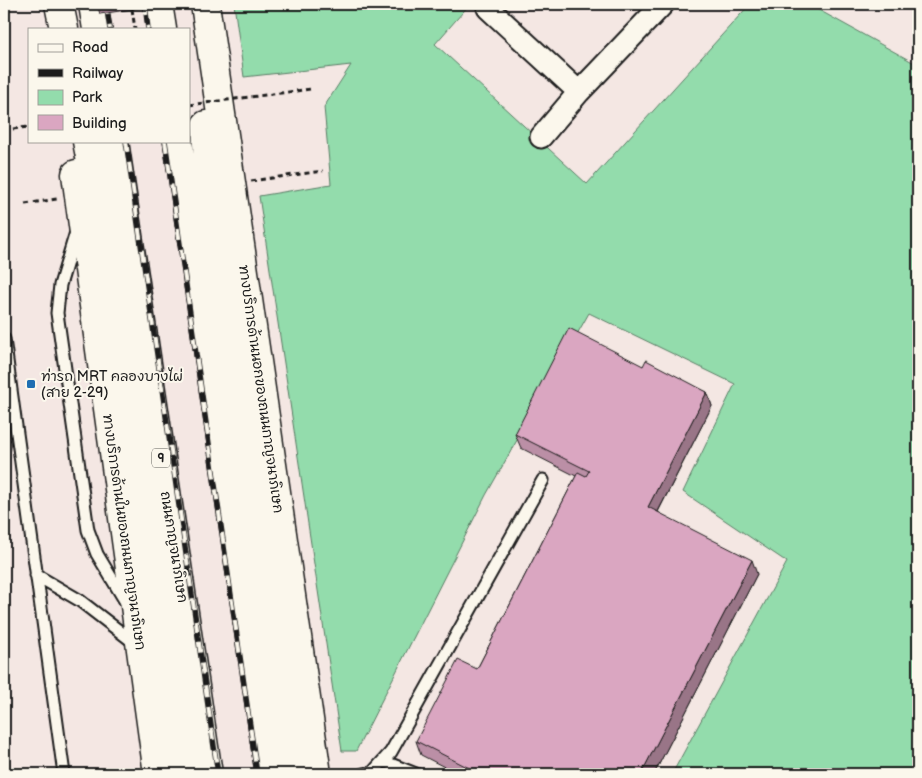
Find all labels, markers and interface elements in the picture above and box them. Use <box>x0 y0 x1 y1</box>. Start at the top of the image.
legend <box>28 28 190 142</box>
text: Road <box>72 38 108 57</box>
text: Railway <box>72 64 123 83</box>
text: Park <box>72 88 103 107</box>
text: Building <box>72 114 127 133</box>
street label: ทางบริการด้านนอกของถนนกาญจนาภิเษก <box>235 264 287 514</box>
place label: ท่ารถ MRT คลองบางไผ่ (สาย 2-29) <box>41 367 183 401</box>
marker: ท่ารถ MRT คลองบางไผ่ (สาย 2-29) <box>25 378 37 390</box>
street label: ทางบริการด้านในของถนนกาญจนาภิเษก <box>99 413 150 651</box>
road number: 9 <box>152 448 170 468</box>
street label: ถนนกาญจนาภิเษก <box>157 490 191 604</box>

